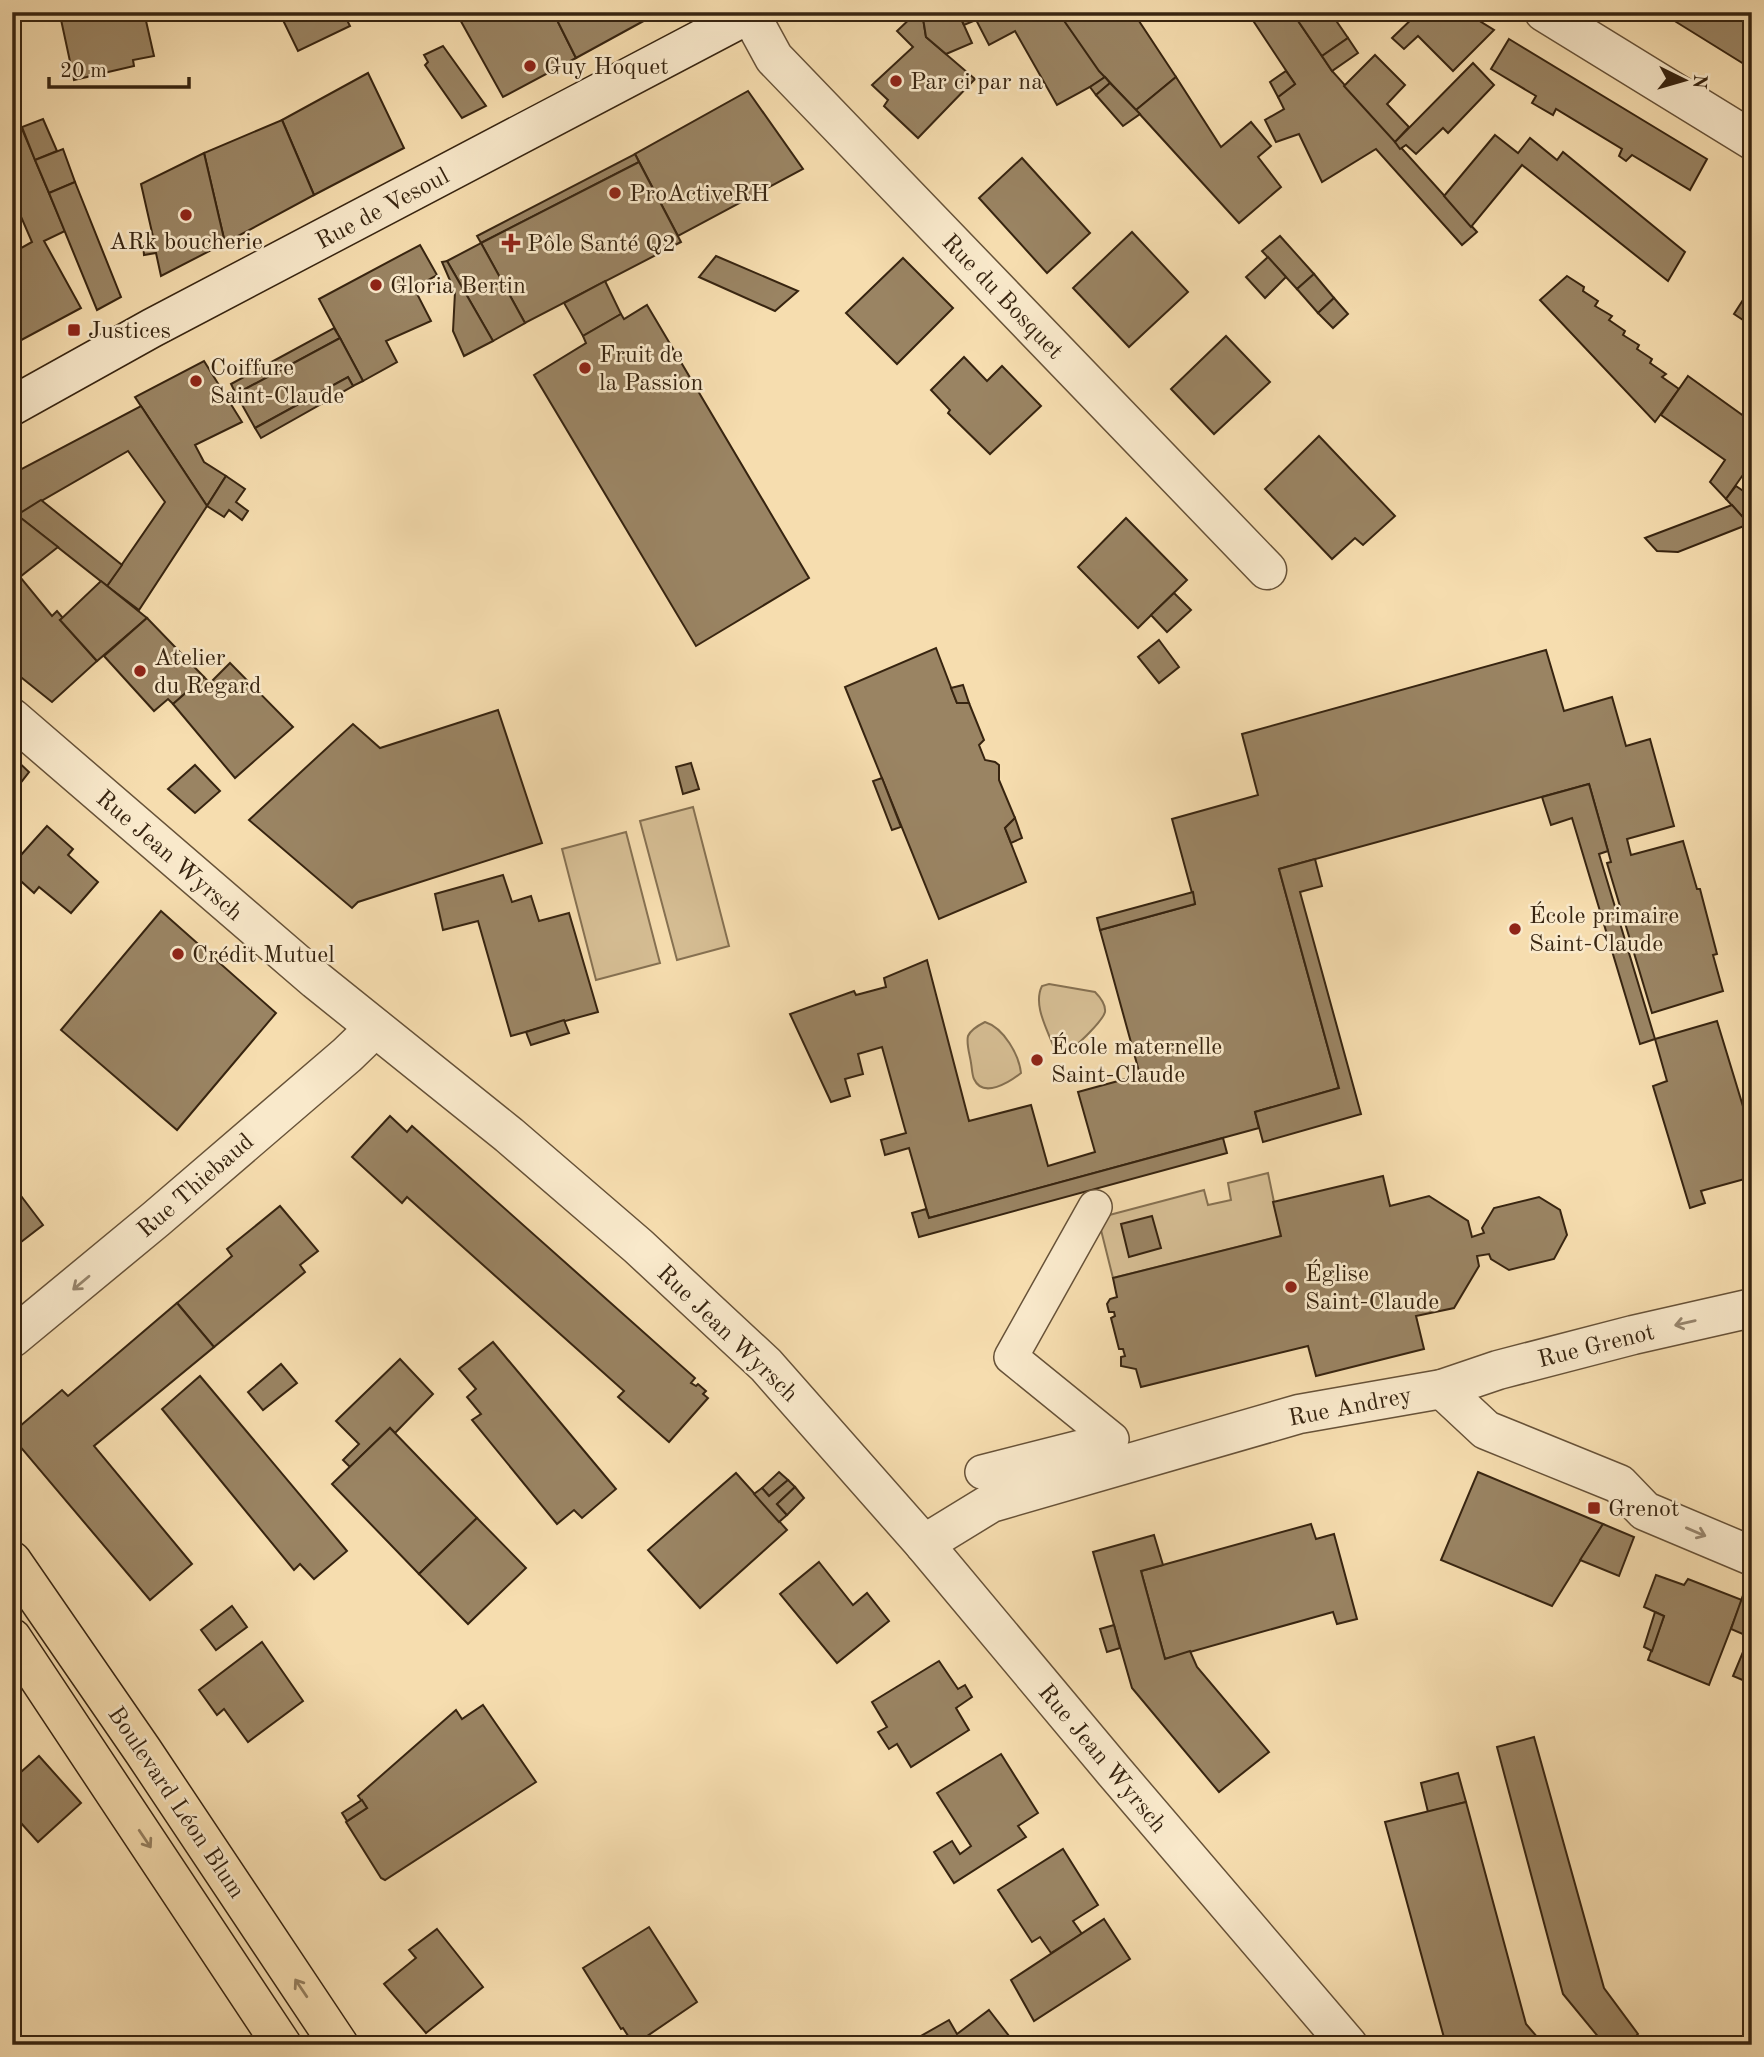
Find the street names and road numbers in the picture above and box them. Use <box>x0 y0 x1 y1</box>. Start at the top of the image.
street label: Rue de Vesoul <box>312 165 453 255</box>
street label: Rue du Bosquet <box>936 230 1067 364</box>
street label: Rue Jean Wyrsch <box>91 787 247 926</box>
street label: Rue Thiebaud <box>134 1130 259 1243</box>
street label: Rue Jean Wyrsch <box>652 1261 802 1407</box>
street label: Rue Grenot <box>1536 1321 1657 1373</box>
street label: Rue Andrey <box>1287 1384 1414 1432</box>
street label: Rue Jean Wyrsch <box>1033 1681 1170 1838</box>
street label: Boulevard Léon Blum <box>102 1703 248 1903</box>

